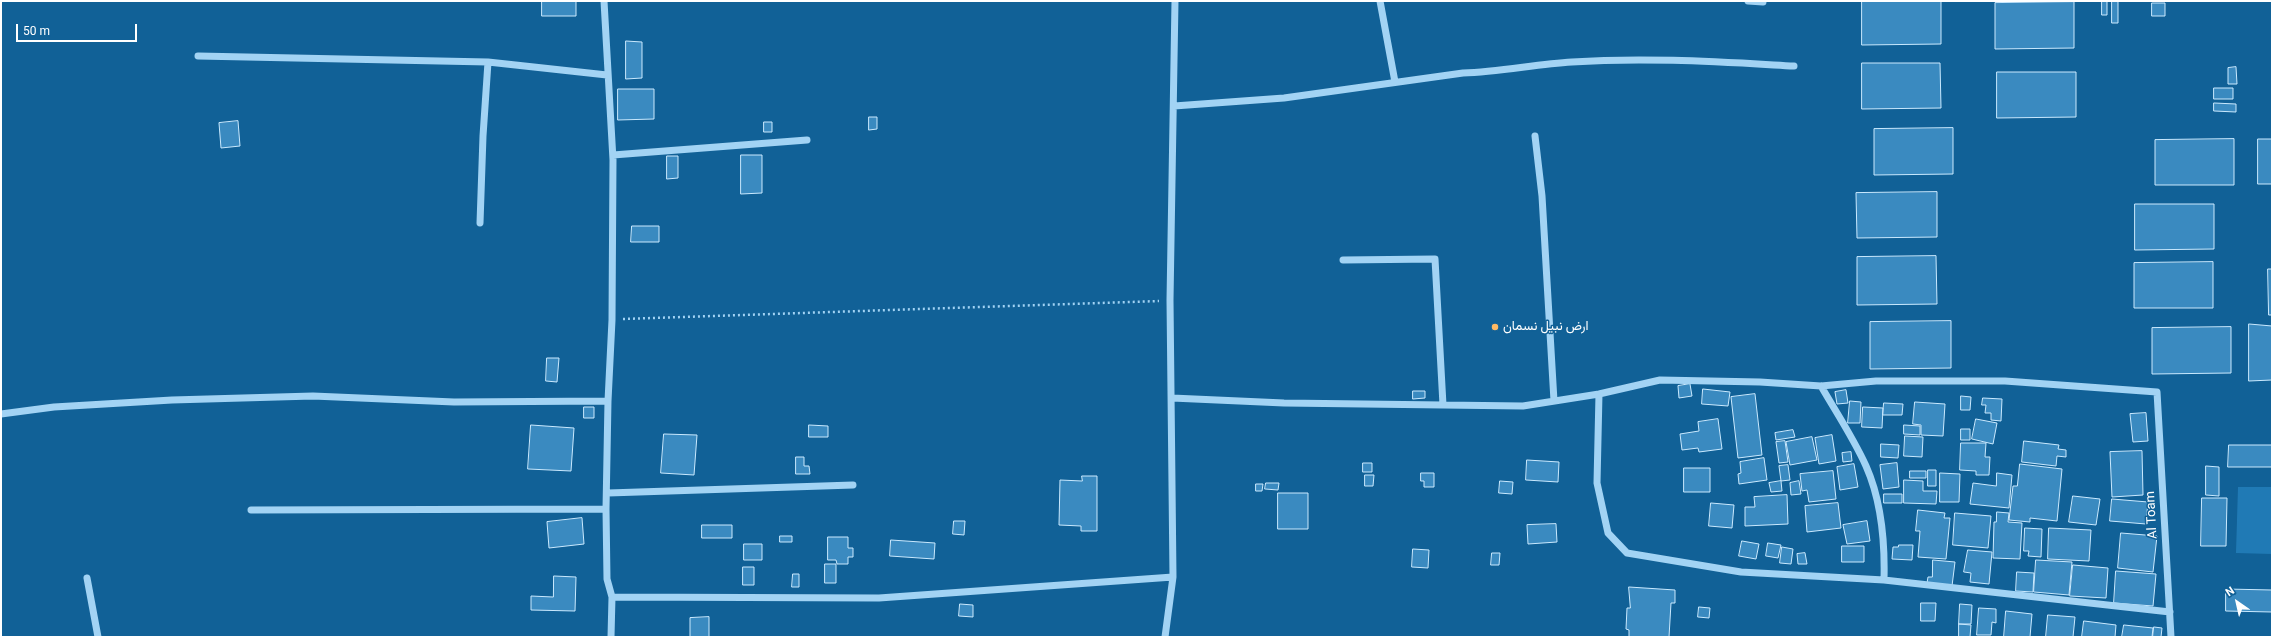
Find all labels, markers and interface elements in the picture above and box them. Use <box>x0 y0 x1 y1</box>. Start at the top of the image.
scale bar <box>18 16 139 42</box>
text: 50 m <box>23 24 50 38</box>
place label: ارض نبيل نسمان <box>1503 319 1589 335</box>
marker: ارض نبيل نسمان <box>1490 322 1500 332</box>
street label: Al Toam <box>2143 491 2161 539</box>
north arrow <box>2217 582 2257 622</box>
text: N <box>2223 584 2237 599</box>

